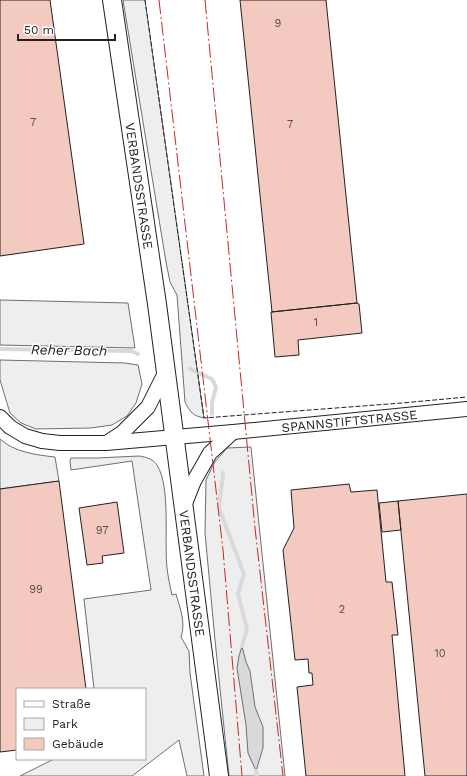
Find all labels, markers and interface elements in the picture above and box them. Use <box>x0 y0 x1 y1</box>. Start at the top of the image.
scale bar <box>18 16 115 42</box>
house number: 9 <box>275 17 282 30</box>
text: 50 m <box>24 23 54 37</box>
house number: 7 <box>30 116 36 129</box>
house number: 7 <box>287 118 293 131</box>
street label: VERBANDSSTRASSE <box>123 122 156 250</box>
house number: 1 <box>314 316 318 329</box>
water label: Reher Bach <box>31 341 107 359</box>
street label: SPANNSTIFTSTRASSE <box>281 406 418 435</box>
street label: VERBANDSSTRASSE <box>177 509 208 638</box>
house number: 97 <box>96 524 108 537</box>
house number: 99 <box>29 583 43 596</box>
house number: 2 <box>339 603 345 616</box>
house number: 10 <box>434 647 446 660</box>
legend <box>16 688 146 760</box>
text: Straße <box>52 697 91 711</box>
text: Park <box>52 717 78 731</box>
text: Gebäude <box>52 737 104 751</box>

